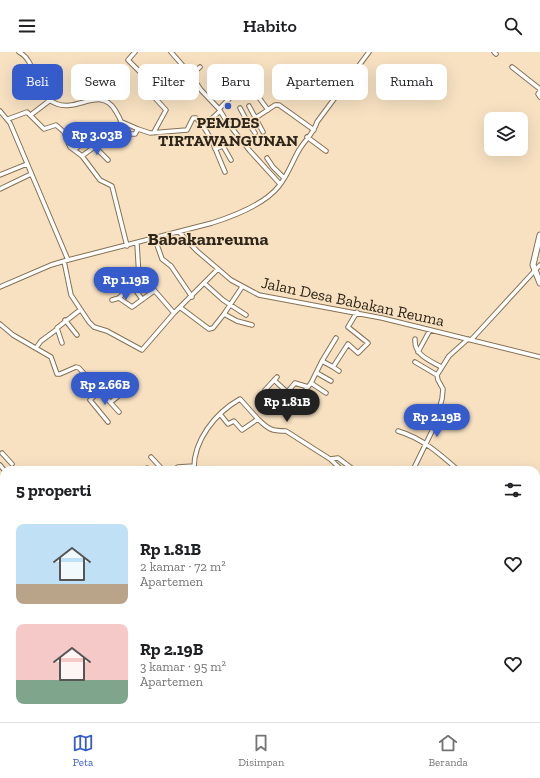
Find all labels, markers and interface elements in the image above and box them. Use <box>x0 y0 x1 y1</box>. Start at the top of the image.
icon: menu <box>16 15 38 37</box>
text: Habito <box>243 15 297 37</box>
icon: search <box>502 15 524 37</box>
chip: Beli <box>12 64 63 100</box>
chip: Sewa <box>71 64 130 100</box>
chip: Filter <box>138 64 199 100</box>
chip: Baru <box>207 64 264 100</box>
chip: Apartemen <box>272 64 368 100</box>
chip: Rumah <box>376 64 447 100</box>
marker: PEMDES TIRTAWANGUNAN <box>223 101 233 111</box>
map controls <box>484 112 528 156</box>
button: layers <box>484 112 528 156</box>
place label: PEMDES TIRTAWANGUNAN <box>158 113 298 150</box>
pin: Rp 3.03B <box>56 122 138 156</box>
text: Rp 3.03B <box>72 127 122 142</box>
district label: Babakanreuma <box>147 228 269 250</box>
pin: Rp 1.19B <box>85 267 167 301</box>
text: Rp 1.19B <box>103 272 149 287</box>
street label: Jalan Desa Babakan Reuma <box>260 273 446 330</box>
pin: Rp 2.66B <box>64 372 146 406</box>
text: Rp 2.66B <box>80 377 130 392</box>
pin: Rp 1.81B <box>246 389 328 423</box>
text: Rp 1.81B <box>264 394 310 409</box>
pin: Rp 2.19B <box>396 404 478 438</box>
text: Rp 2.19B <box>413 409 461 424</box>
icon: filters <box>502 479 524 501</box>
text: 5 properti <box>16 480 91 500</box>
text: Rp 1.81B <box>140 539 201 559</box>
icon: home <box>48 540 96 588</box>
icon: heart <box>502 553 524 575</box>
text: 2 kamar · 72 m² <box>140 559 226 574</box>
text: Apartemen <box>140 574 203 589</box>
text: Rp 2.19B <box>140 639 203 659</box>
icon: home <box>48 640 96 688</box>
icon: heart <box>502 653 524 675</box>
text: 3 kamar · 95 m² <box>140 659 226 674</box>
text: Apartemen <box>140 674 203 689</box>
tab: Peta <box>72 732 94 769</box>
tab: Disimpan <box>238 732 284 769</box>
tab: Beranda <box>428 732 468 769</box>

